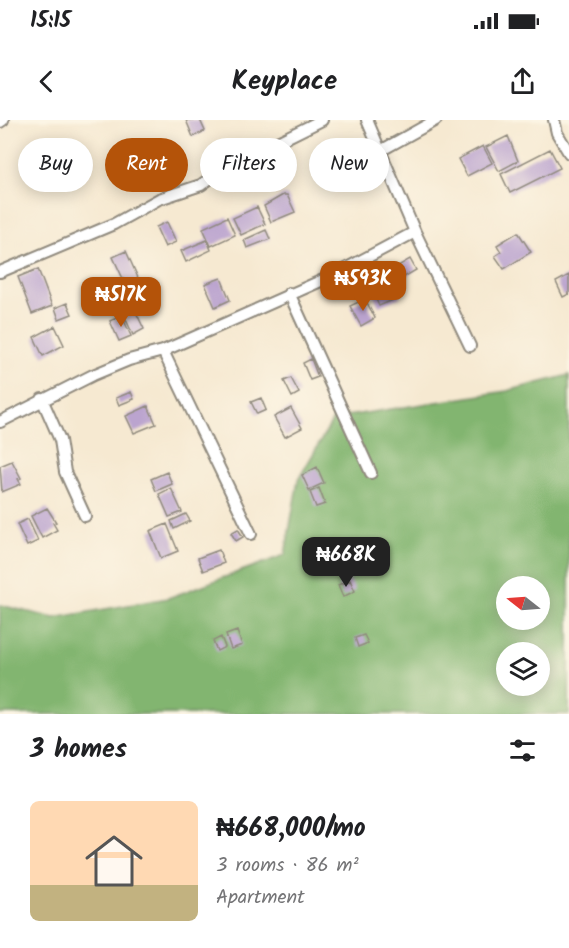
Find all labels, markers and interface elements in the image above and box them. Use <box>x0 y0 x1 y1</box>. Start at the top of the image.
text: 15:15 <box>30 4 71 39</box>
text: Keyplace <box>232 60 337 103</box>
icon: back <box>30 65 63 98</box>
icon: share <box>506 65 539 98</box>
chip: Buy <box>18 138 93 192</box>
chip: Rent <box>105 138 188 192</box>
chip: Filters <box>200 138 297 192</box>
chip: New <box>309 138 389 192</box>
pin: ₦593K <box>321 261 405 312</box>
text: ₦593K <box>334 264 392 296</box>
pin: ₦517K <box>79 277 163 328</box>
text: ₦517K <box>95 280 147 312</box>
pin: ₦668K <box>304 537 388 588</box>
text: ₦668K <box>316 540 376 572</box>
north arrow <box>496 576 550 630</box>
map controls <box>496 576 550 696</box>
button: layers <box>496 642 550 696</box>
text: 3 homes <box>30 729 127 771</box>
icon: filters <box>506 734 539 767</box>
text: ₦668,000/mo <box>216 808 366 850</box>
icon: home <box>78 825 150 897</box>
text: 3 rooms · 86 m² <box>216 850 359 882</box>
text: Apartment <box>216 882 305 914</box>

